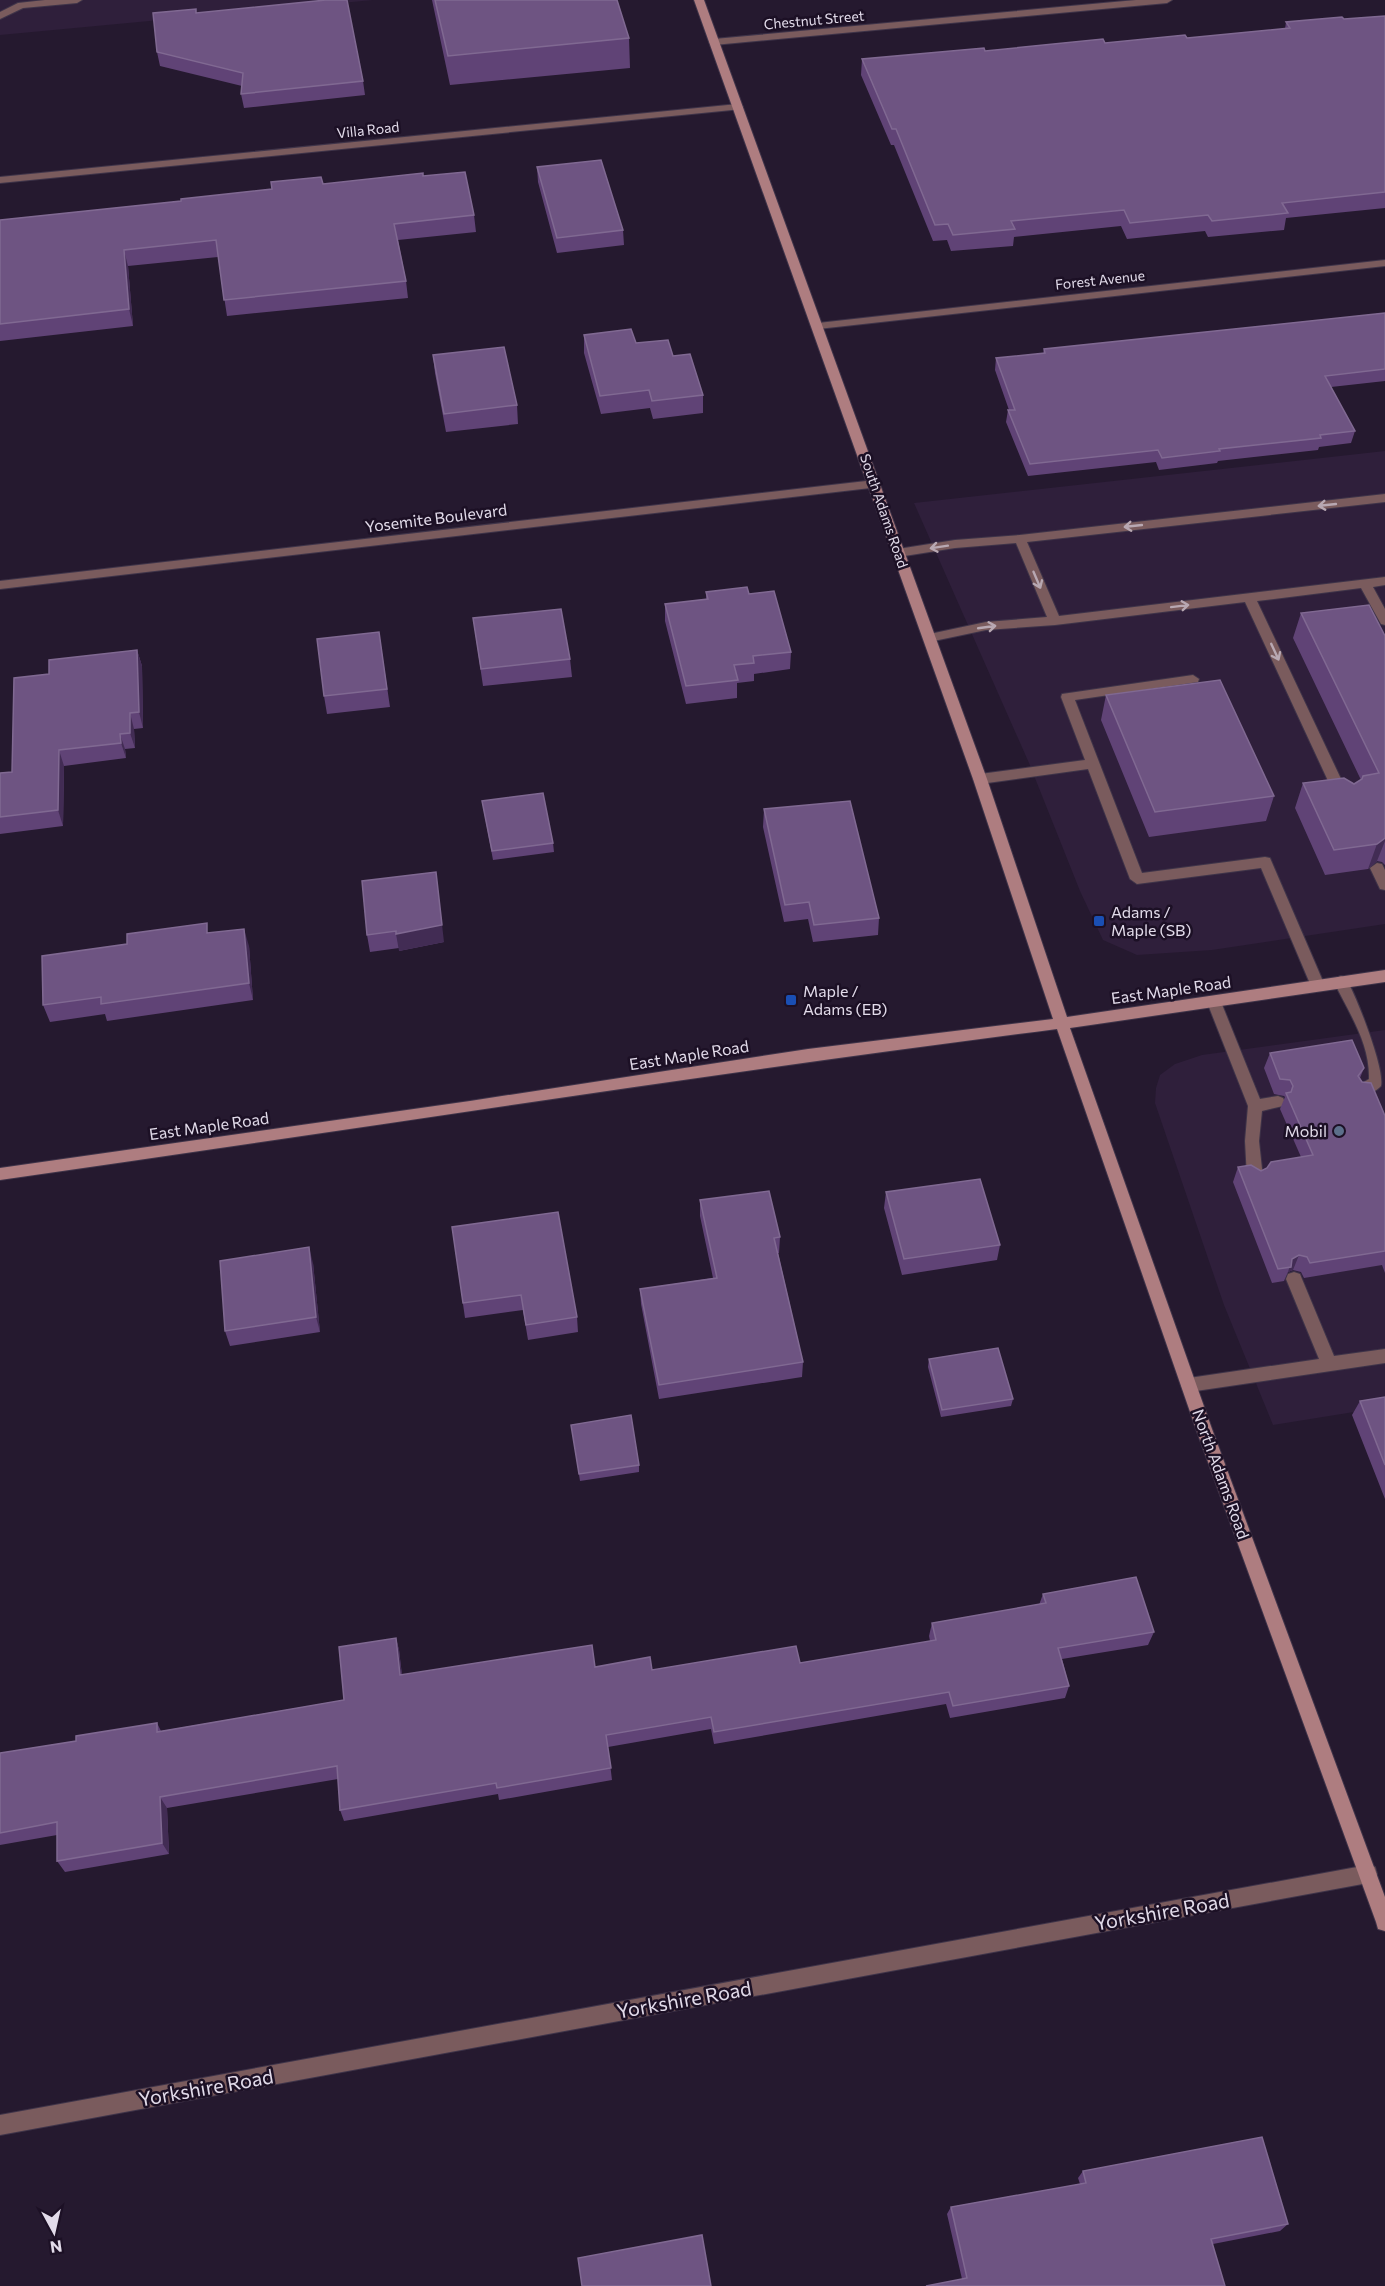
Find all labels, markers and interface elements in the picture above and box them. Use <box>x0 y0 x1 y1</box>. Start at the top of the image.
street label: Chestnut Street <box>763 7 865 32</box>
street label: Villa Road <box>336 118 400 141</box>
street label: Forest Avenue <box>1054 266 1146 293</box>
street label: South Adams Road <box>857 452 912 570</box>
street label: Yosemite Boulevard <box>364 499 508 536</box>
one-way arrow <box>1317 499 1337 510</box>
one-way arrow <box>1124 521 1144 532</box>
one-way arrow <box>930 541 950 552</box>
one-way arrow <box>1032 571 1043 589</box>
one-way arrow <box>1170 600 1190 611</box>
one-way arrow <box>976 621 996 632</box>
one-way arrow <box>1270 643 1281 661</box>
place label: Adams / Maple (SB) <box>1111 902 1191 939</box>
marker: Adams / Maple (SB) <box>1092 914 1106 928</box>
street label: East Maple Road <box>1110 972 1232 1007</box>
place label: Maple / Adams (EB) <box>803 981 887 1018</box>
marker: Maple / Adams (EB) <box>784 993 798 1007</box>
street label: East Maple Road <box>628 1036 750 1073</box>
street label: East Maple Road <box>148 1108 270 1143</box>
place label: Mobil <box>1285 1121 1327 1140</box>
marker: Mobil <box>1332 1124 1346 1138</box>
street label: North Adams Road <box>1189 1406 1254 1541</box>
street label: Yorkshire Road <box>1093 1887 1231 1935</box>
street label: Yorkshire Road <box>615 1975 753 2023</box>
street label: Yorkshire Road <box>137 2063 275 2111</box>
north arrow <box>24 2202 84 2262</box>
text: N <box>49 2237 63 2258</box>

